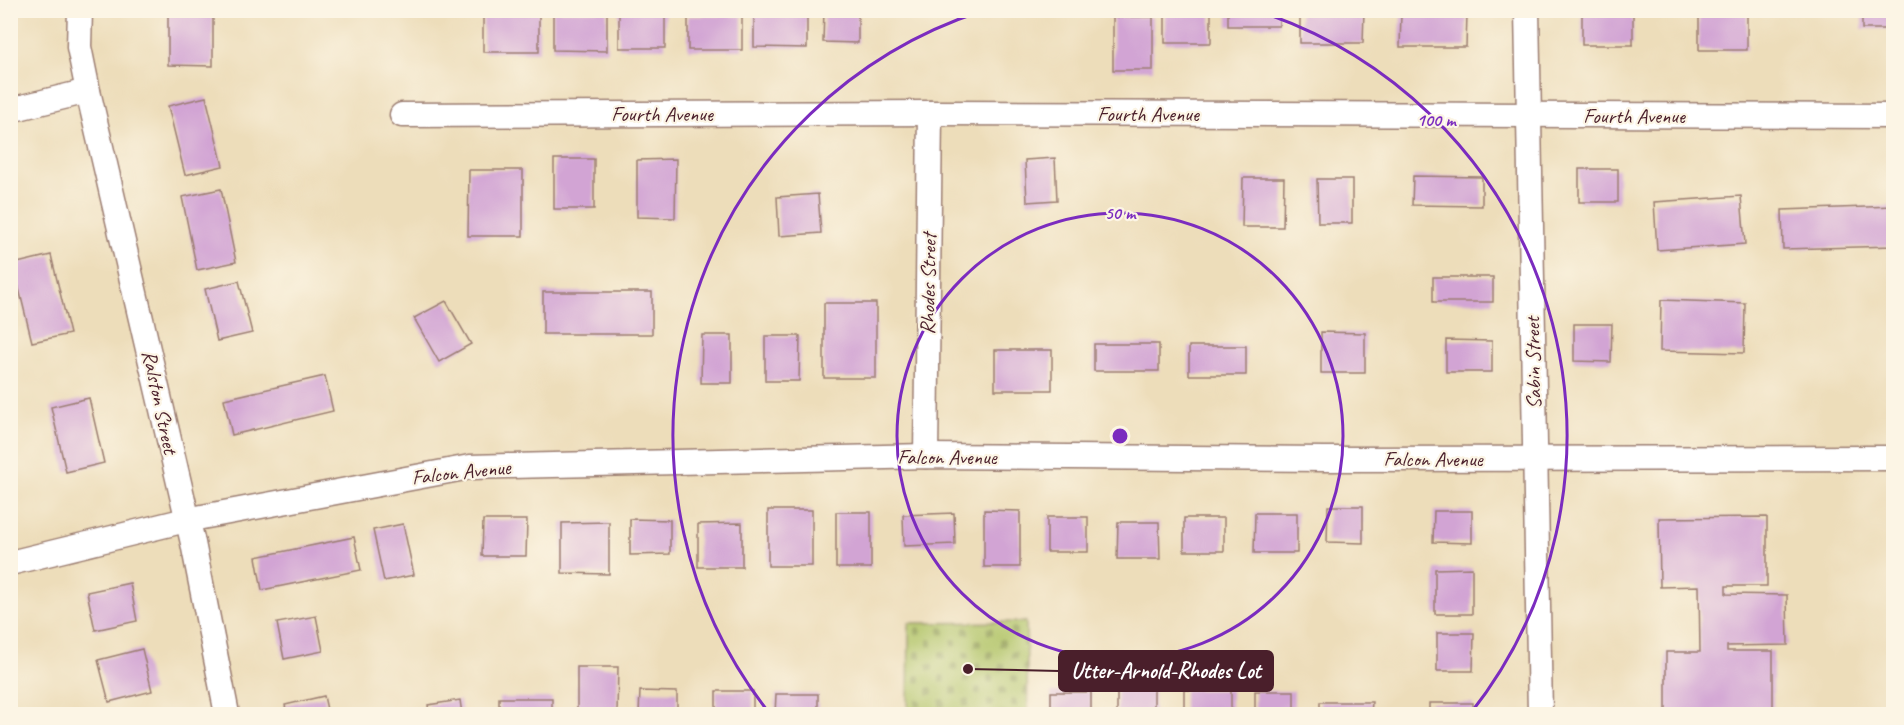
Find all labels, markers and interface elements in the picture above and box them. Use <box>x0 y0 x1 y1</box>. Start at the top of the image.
street label: Fourth Avenue <box>611 101 714 127</box>
street label: Fourth Avenue <box>1097 101 1200 127</box>
street label: Fourth Avenue <box>1583 103 1686 129</box>
text: 100 m <box>1417 109 1457 131</box>
text: 50 m <box>1105 202 1137 224</box>
street label: Rhodes Street <box>914 230 942 335</box>
street label: Sabin Street <box>1519 315 1547 409</box>
street label: Ralston Street <box>136 348 184 458</box>
centre of rings <box>1110 426 1130 446</box>
street label: Falcon Avenue <box>897 444 998 470</box>
street label: Falcon Avenue <box>1383 446 1484 472</box>
street label: Falcon Avenue <box>410 454 513 490</box>
callout: Utter-Arnold-Rhodes Lot <box>1059 651 1273 691</box>
text: Utter-Arnold-Rhodes Lot <box>1071 657 1264 685</box>

